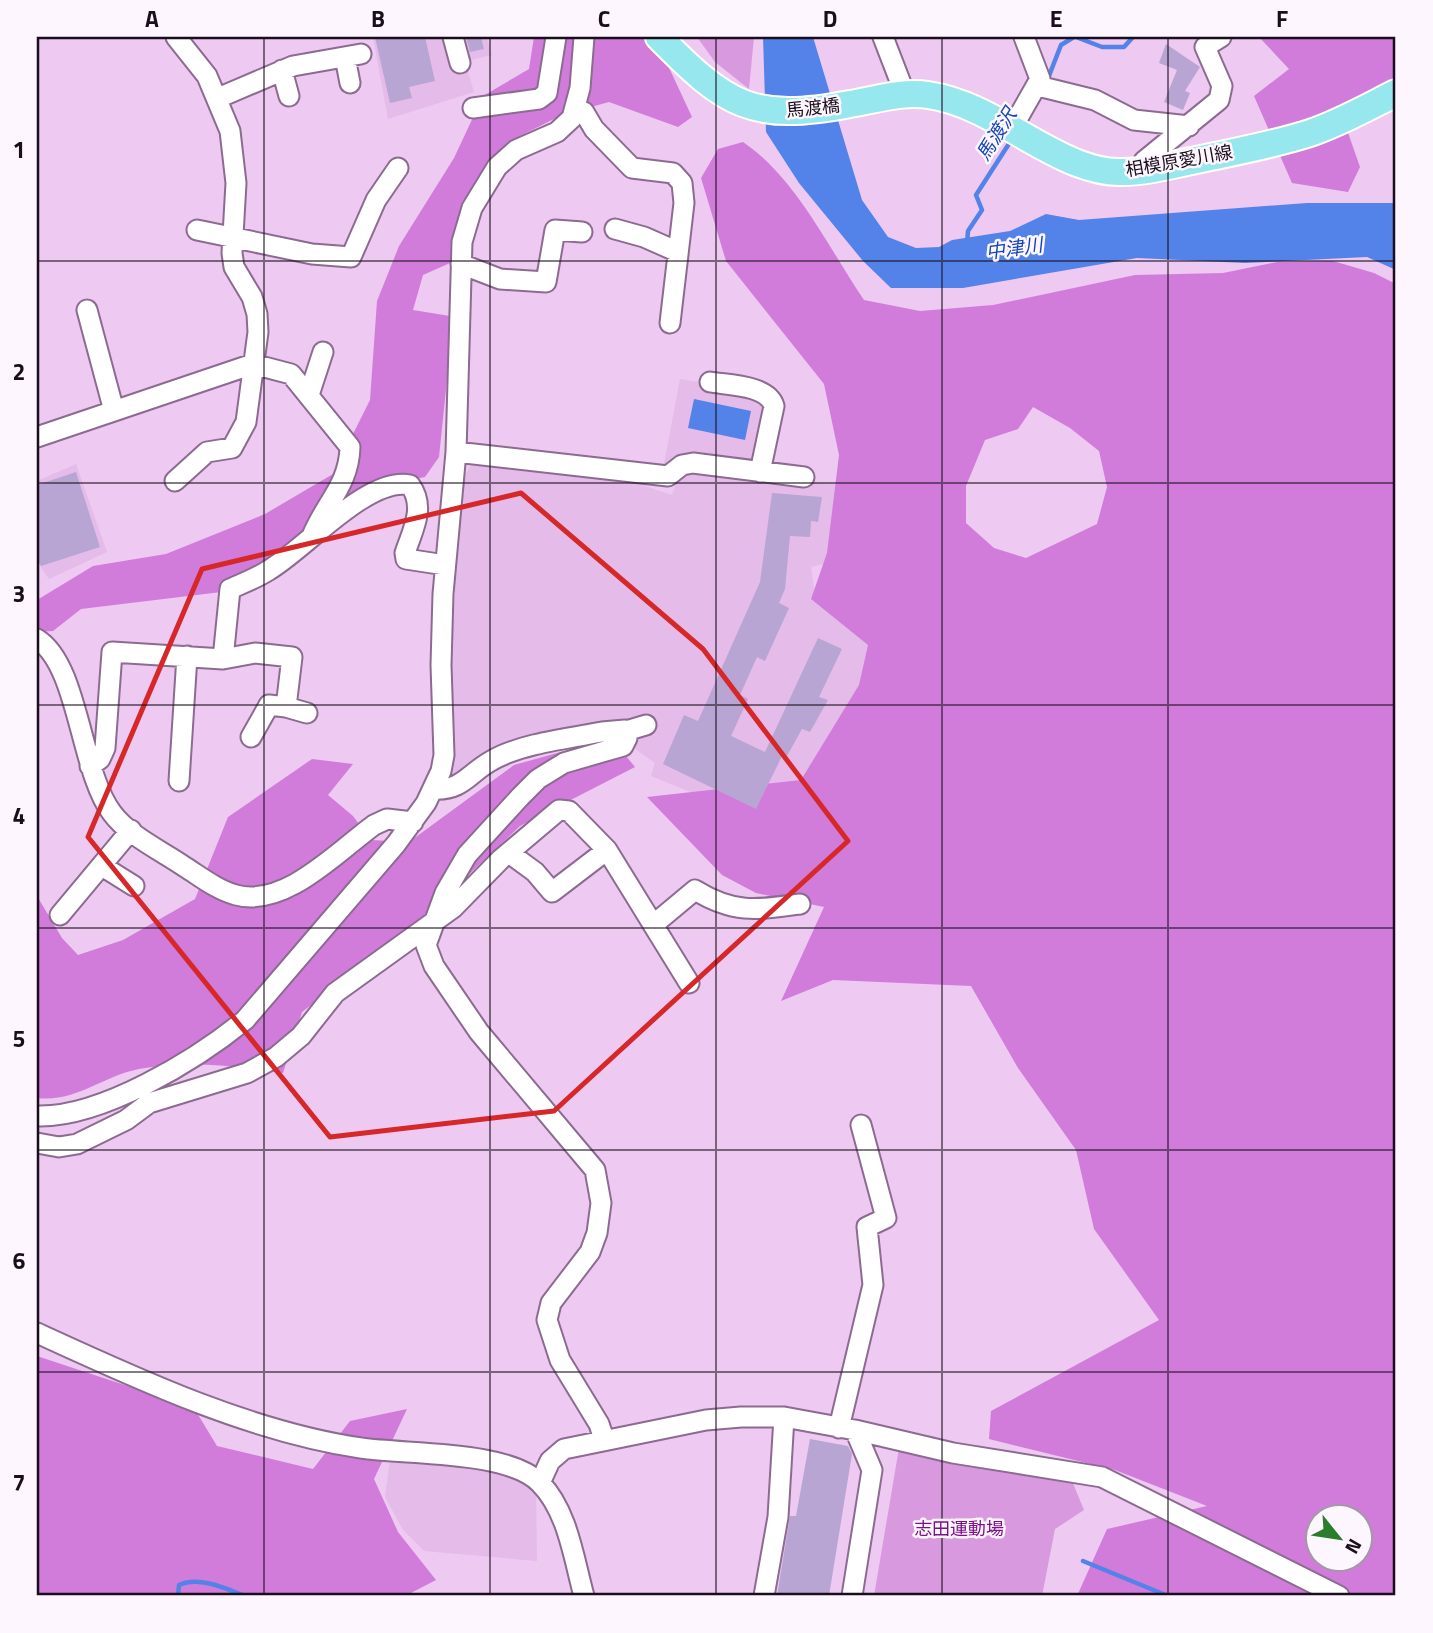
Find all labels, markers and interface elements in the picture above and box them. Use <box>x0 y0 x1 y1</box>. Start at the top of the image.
text: A <box>145 1 159 36</box>
text: B <box>371 1 385 36</box>
text: C <box>598 1 610 36</box>
text: D <box>823 1 837 36</box>
text: E <box>1050 1 1062 36</box>
text: F <box>1276 1 1288 36</box>
street label: 馬渡橋 <box>785 91 841 124</box>
water label: 馬渡沢 <box>968 99 1025 166</box>
text: 1 <box>13 132 25 167</box>
street label: 相模原愛川線 <box>1123 138 1234 183</box>
water label: 中津川 <box>984 229 1046 266</box>
text: 2 <box>13 354 25 389</box>
text: 3 <box>13 576 25 611</box>
text: 4 <box>13 798 25 833</box>
text: 5 <box>13 1021 25 1056</box>
text: 6 <box>13 1243 26 1278</box>
text: 7 <box>13 1465 25 1500</box>
north arrow <box>1304 1504 1374 1574</box>
park label: 志田運動場 <box>914 1515 1004 1542</box>
text: N <box>1338 1534 1370 1560</box>

